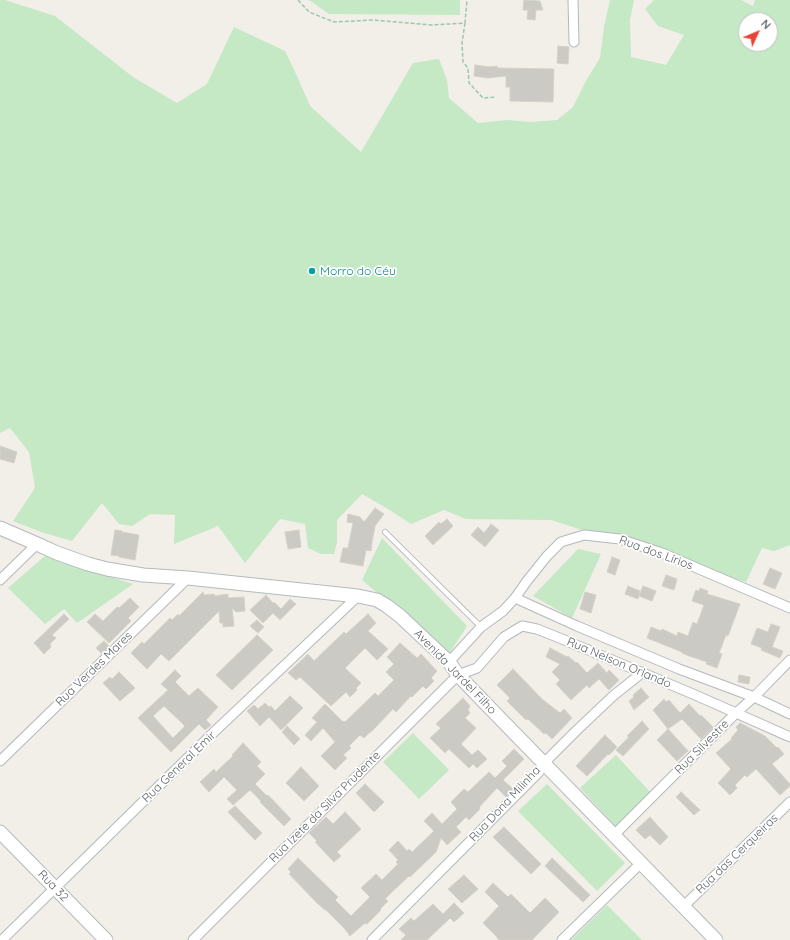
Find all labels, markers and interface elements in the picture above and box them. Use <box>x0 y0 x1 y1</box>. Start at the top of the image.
north arrow <box>738 12 778 52</box>
text: N <box>758 17 774 32</box>
place label: Morro do Céu <box>320 264 396 278</box>
marker: Morro do Céu <box>307 266 317 276</box>
street label: Rua dos Lírios <box>617 533 695 573</box>
street label: Avenida Jardel Filho <box>411 627 499 717</box>
street label: Rua Verdes Mares <box>53 629 135 709</box>
street label: Rua Nelson Orlando <box>565 634 673 692</box>
street label: Rua Silvestre <box>672 717 732 777</box>
street label: Rua General Emir <box>139 728 219 806</box>
street label: Rua Izete da Silva Prudente <box>266 748 384 866</box>
street label: Rua Dona Milinha <box>466 763 544 845</box>
street label: Rua das Cerqueiras <box>693 811 781 897</box>
street label: Rua 32 <box>35 867 71 905</box>

